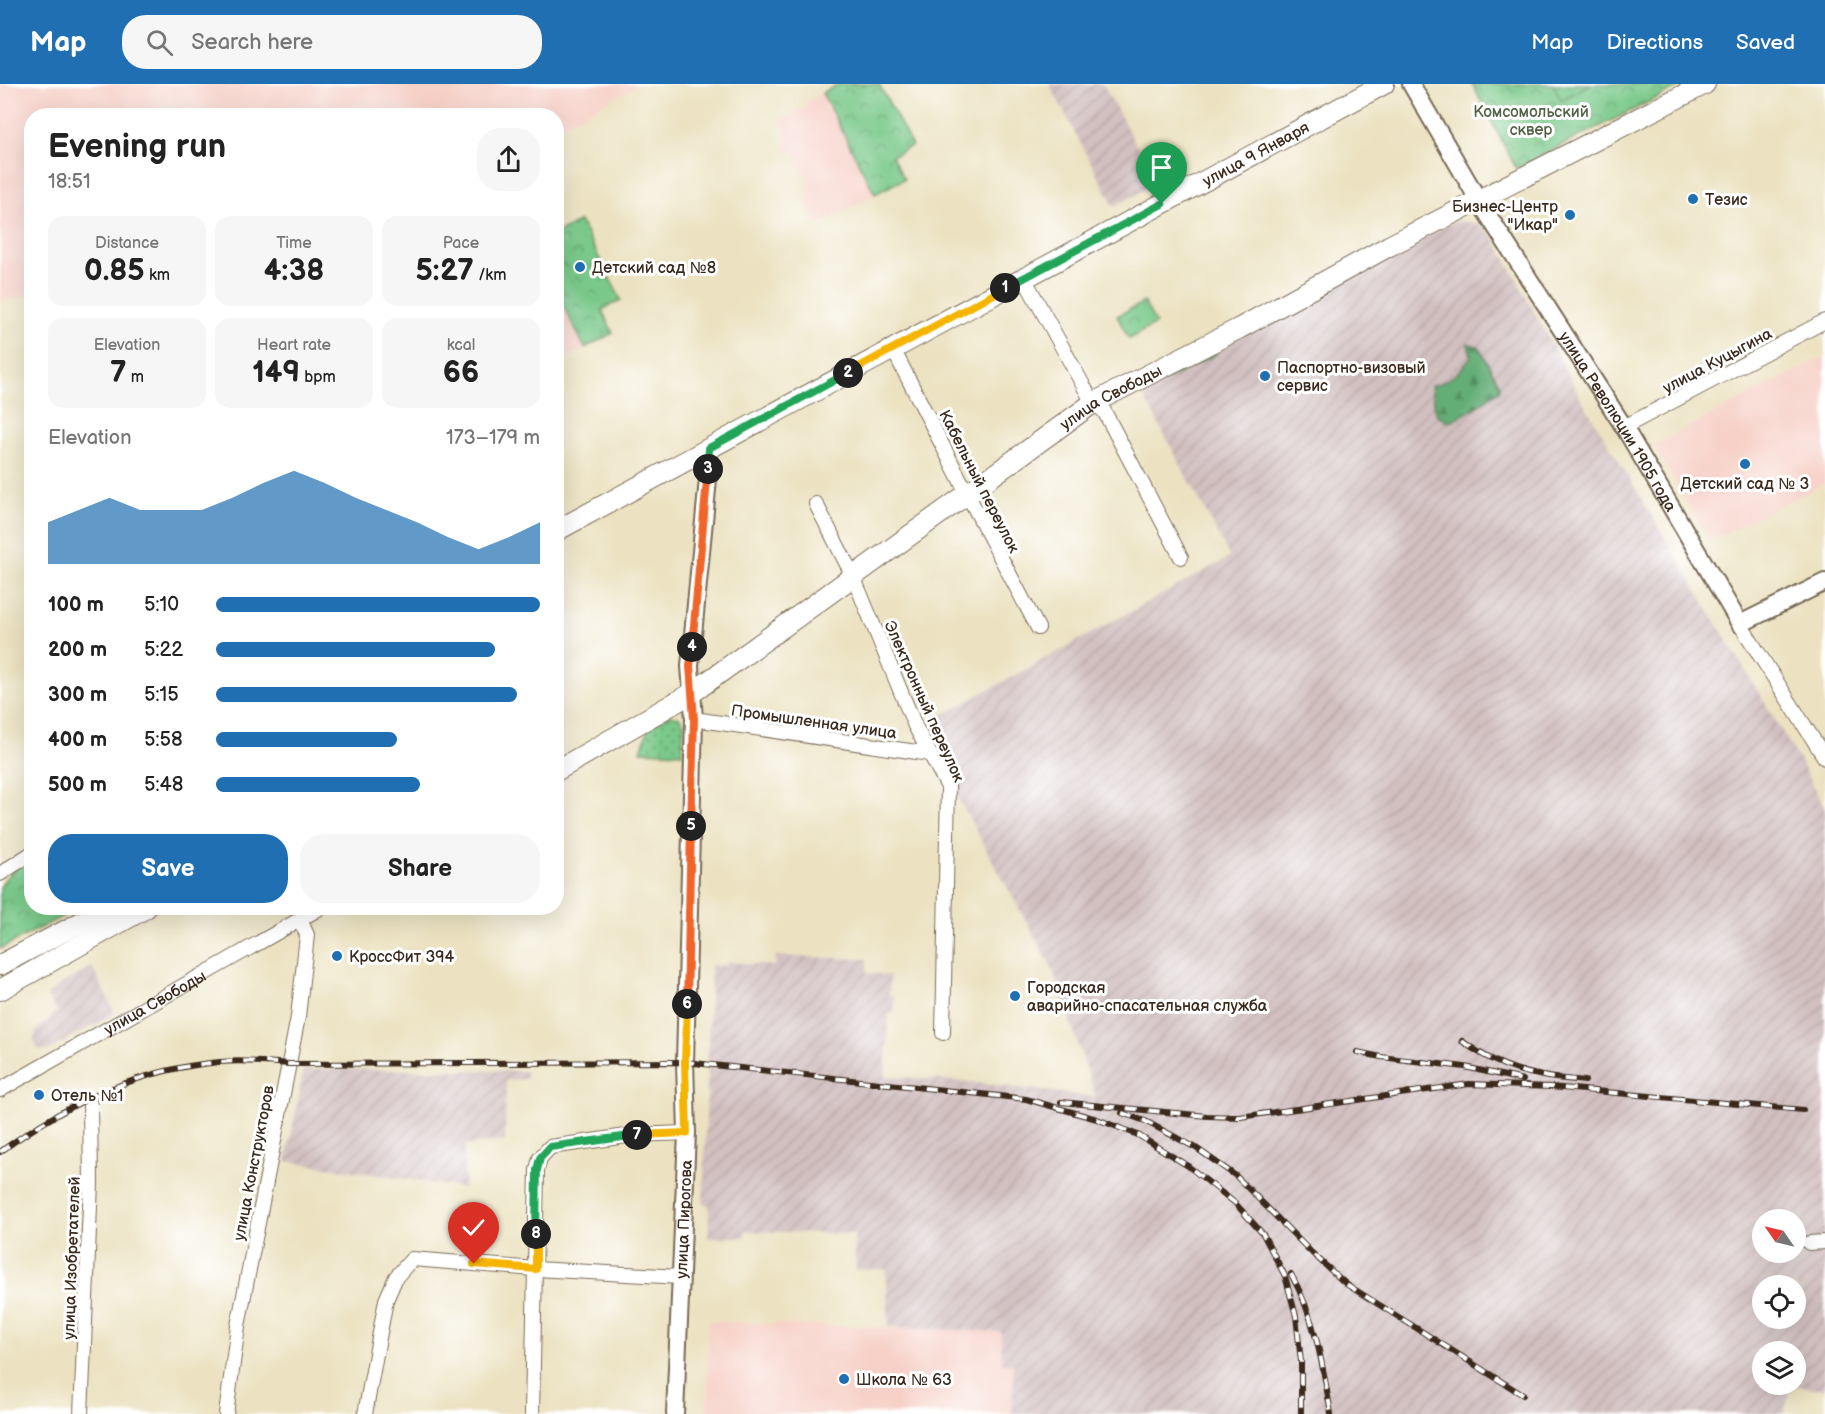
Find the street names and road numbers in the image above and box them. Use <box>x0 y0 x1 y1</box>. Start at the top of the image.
street label: улица 9 Января <box>1200 118 1313 191</box>
street label: улица Куцыгина <box>1660 324 1776 398</box>
street label: улица Революции 1905 года <box>1554 328 1680 516</box>
street label: улица Свободы <box>1057 362 1165 435</box>
street label: Кабельный переулок <box>934 407 1023 557</box>
street label: Электронный переулок <box>879 618 968 786</box>
street label: Промышленная улица <box>730 701 898 744</box>
street label: улица Свободы <box>101 967 210 1040</box>
street label: улица Конструкторов <box>230 1083 279 1243</box>
street label: улица Пирогова <box>673 1159 697 1279</box>
street label: улица Изобретателей <box>60 1176 85 1340</box>

